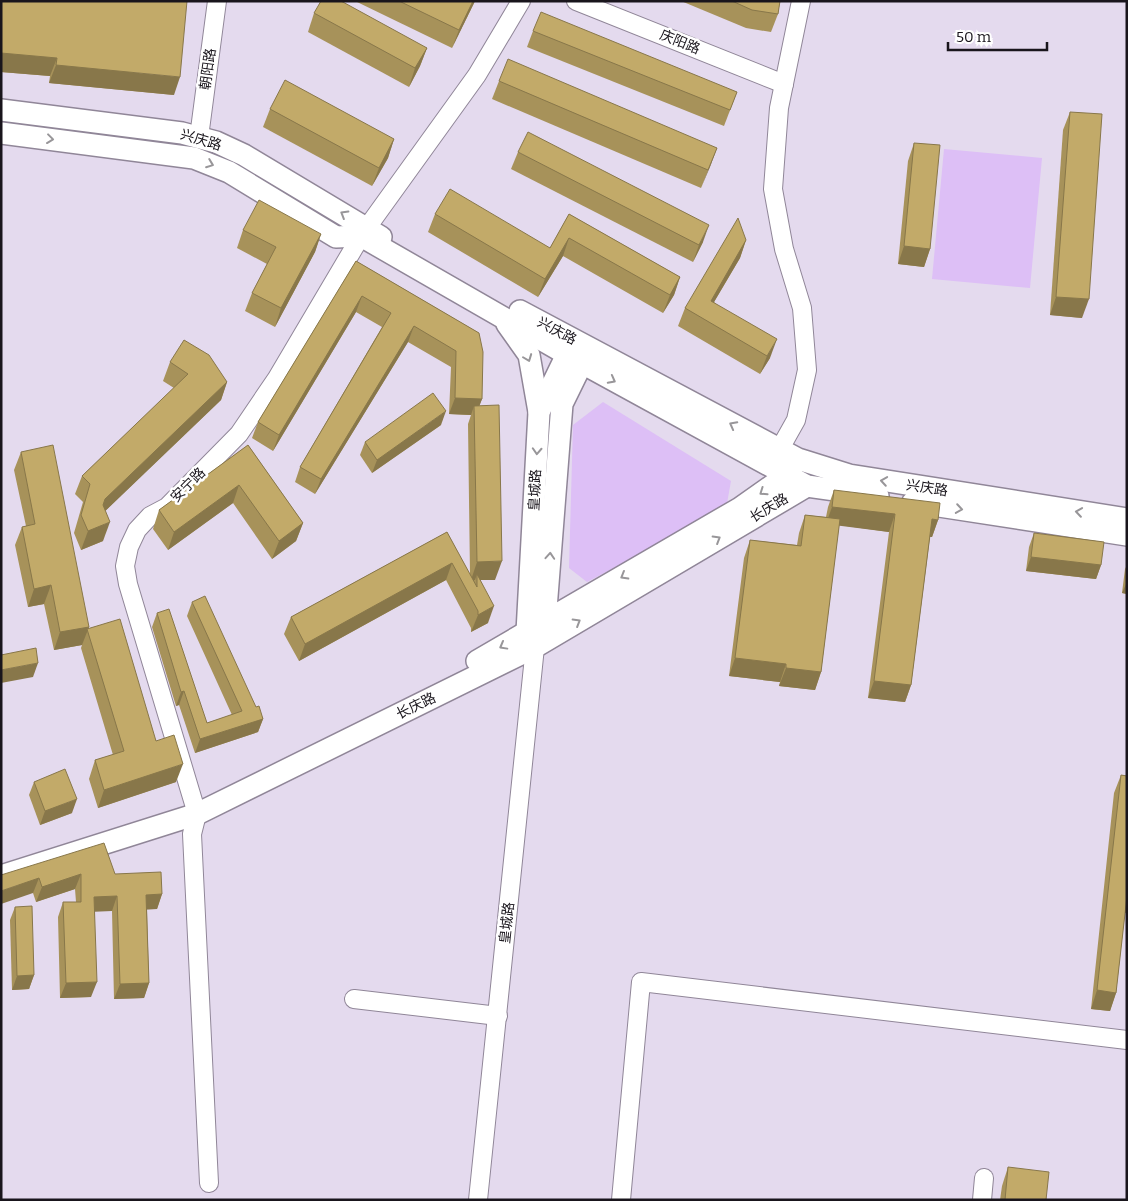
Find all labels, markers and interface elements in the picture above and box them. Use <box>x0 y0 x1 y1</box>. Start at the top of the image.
scale bar <box>948 20 1047 52</box>
street label: 庆阳路 <box>657 26 703 58</box>
text: 50 m <box>956 28 992 46</box>
street label: 朝阳路 <box>197 47 219 91</box>
street label: 兴庆路 <box>178 126 224 154</box>
one-way arrow <box>46 133 54 144</box>
one-way arrow <box>205 158 214 168</box>
one-way arrow <box>340 210 349 220</box>
street label: 兴庆路 <box>534 314 580 348</box>
one-way arrow <box>522 353 532 362</box>
one-way arrow <box>607 373 616 383</box>
one-way arrow <box>729 421 738 431</box>
one-way arrow <box>532 447 543 455</box>
street label: 安宁路 <box>167 464 209 506</box>
street label: 皇城路 <box>525 469 545 511</box>
one-way arrow <box>879 476 888 486</box>
street label: 兴庆路 <box>905 476 949 500</box>
one-way arrow <box>759 486 768 495</box>
street label: 长庆路 <box>747 490 791 526</box>
one-way arrow <box>956 503 964 514</box>
one-way arrow <box>1074 507 1082 518</box>
one-way arrow <box>711 536 720 546</box>
one-way arrow <box>544 552 555 560</box>
one-way arrow <box>620 570 629 580</box>
one-way arrow <box>571 618 580 628</box>
one-way arrow <box>499 640 508 650</box>
street label: 长庆路 <box>393 689 439 723</box>
street label: 皇城路 <box>496 901 518 945</box>

